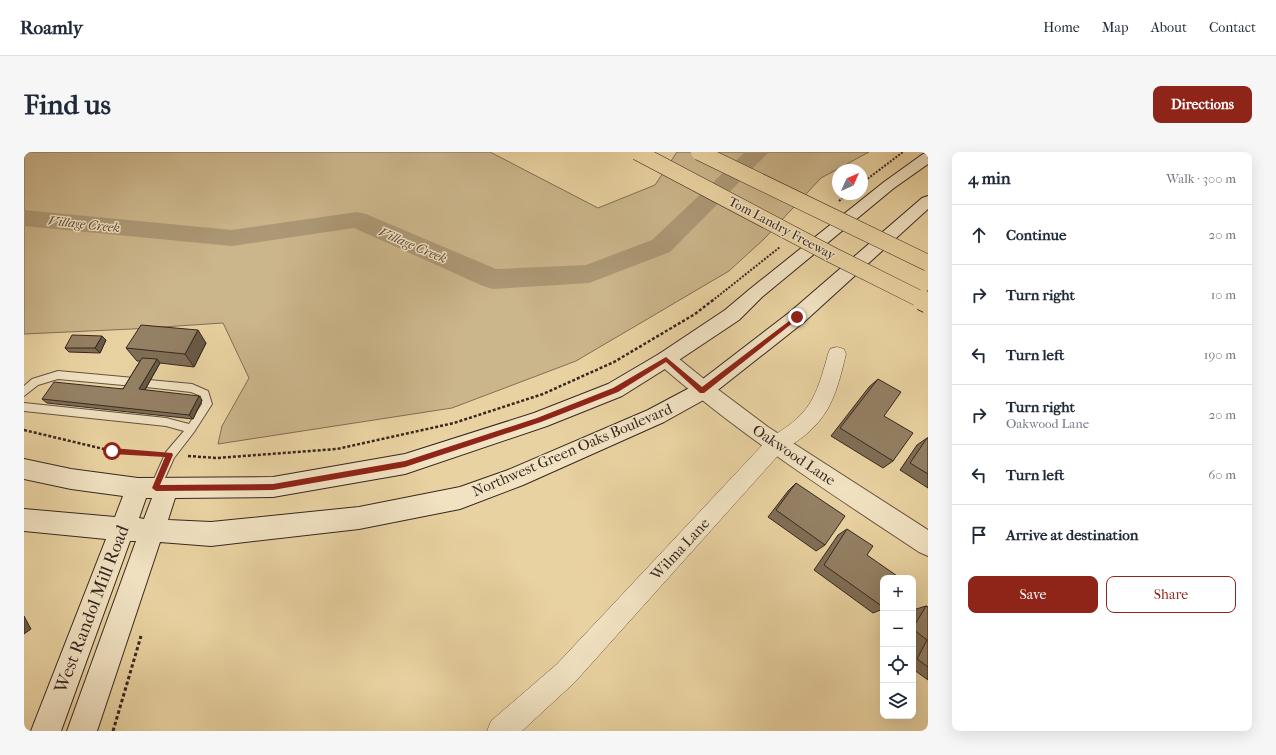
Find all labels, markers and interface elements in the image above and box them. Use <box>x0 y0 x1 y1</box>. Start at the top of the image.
text: Roamly <box>20 17 83 39</box>
text: Home <box>1043 19 1080 36</box>
text: Map <box>1102 19 1129 36</box>
text: About <box>1151 19 1187 36</box>
text: Contact <box>1209 19 1256 36</box>
button: Directions <box>1153 86 1252 123</box>
text: Find us <box>24 88 111 121</box>
north arrow <box>832 164 868 200</box>
text: 4 min <box>968 168 1011 188</box>
text: Walk · 300 m <box>1166 171 1236 186</box>
street label: Tom Landry Freeway <box>726 193 839 263</box>
water label: Village Creek <box>47 213 121 235</box>
water label: Village Creek <box>377 224 449 266</box>
icon: ahead <box>968 224 990 246</box>
text: Continue <box>1006 226 1066 244</box>
text: 20 m <box>1209 227 1236 242</box>
icon: right <box>968 284 990 306</box>
text: Turn right <box>1006 286 1075 304</box>
text: 10 m <box>1211 287 1236 302</box>
route end <box>788 308 806 326</box>
icon: left <box>968 344 990 366</box>
text: Turn left <box>1006 346 1064 364</box>
text: 190 m <box>1204 347 1236 362</box>
text: Turn right <box>1006 398 1075 416</box>
street label: Northwest Green Oaks Boulevard <box>469 399 675 500</box>
icon: right <box>968 404 990 426</box>
text: 20 m <box>1209 407 1236 422</box>
text: Oakwood Lane <box>1006 416 1089 431</box>
street label: Oakwood Lane <box>749 421 839 490</box>
route start <box>103 442 121 460</box>
icon: left <box>968 464 990 486</box>
text: Turn left <box>1006 466 1064 484</box>
text: 60 m <box>1208 467 1236 482</box>
street label: Wilma Lane <box>646 514 714 584</box>
street label: West Randol Mill Road <box>50 522 134 697</box>
icon: arrive <box>968 524 990 546</box>
text: Arrive at destination <box>1006 526 1138 544</box>
map controls <box>880 575 916 719</box>
button: + <box>880 575 916 611</box>
button: Save <box>968 576 1098 613</box>
button: Share <box>1106 576 1236 613</box>
button: − <box>880 611 916 647</box>
button: locate <box>880 647 916 683</box>
button: layers <box>880 683 916 719</box>

